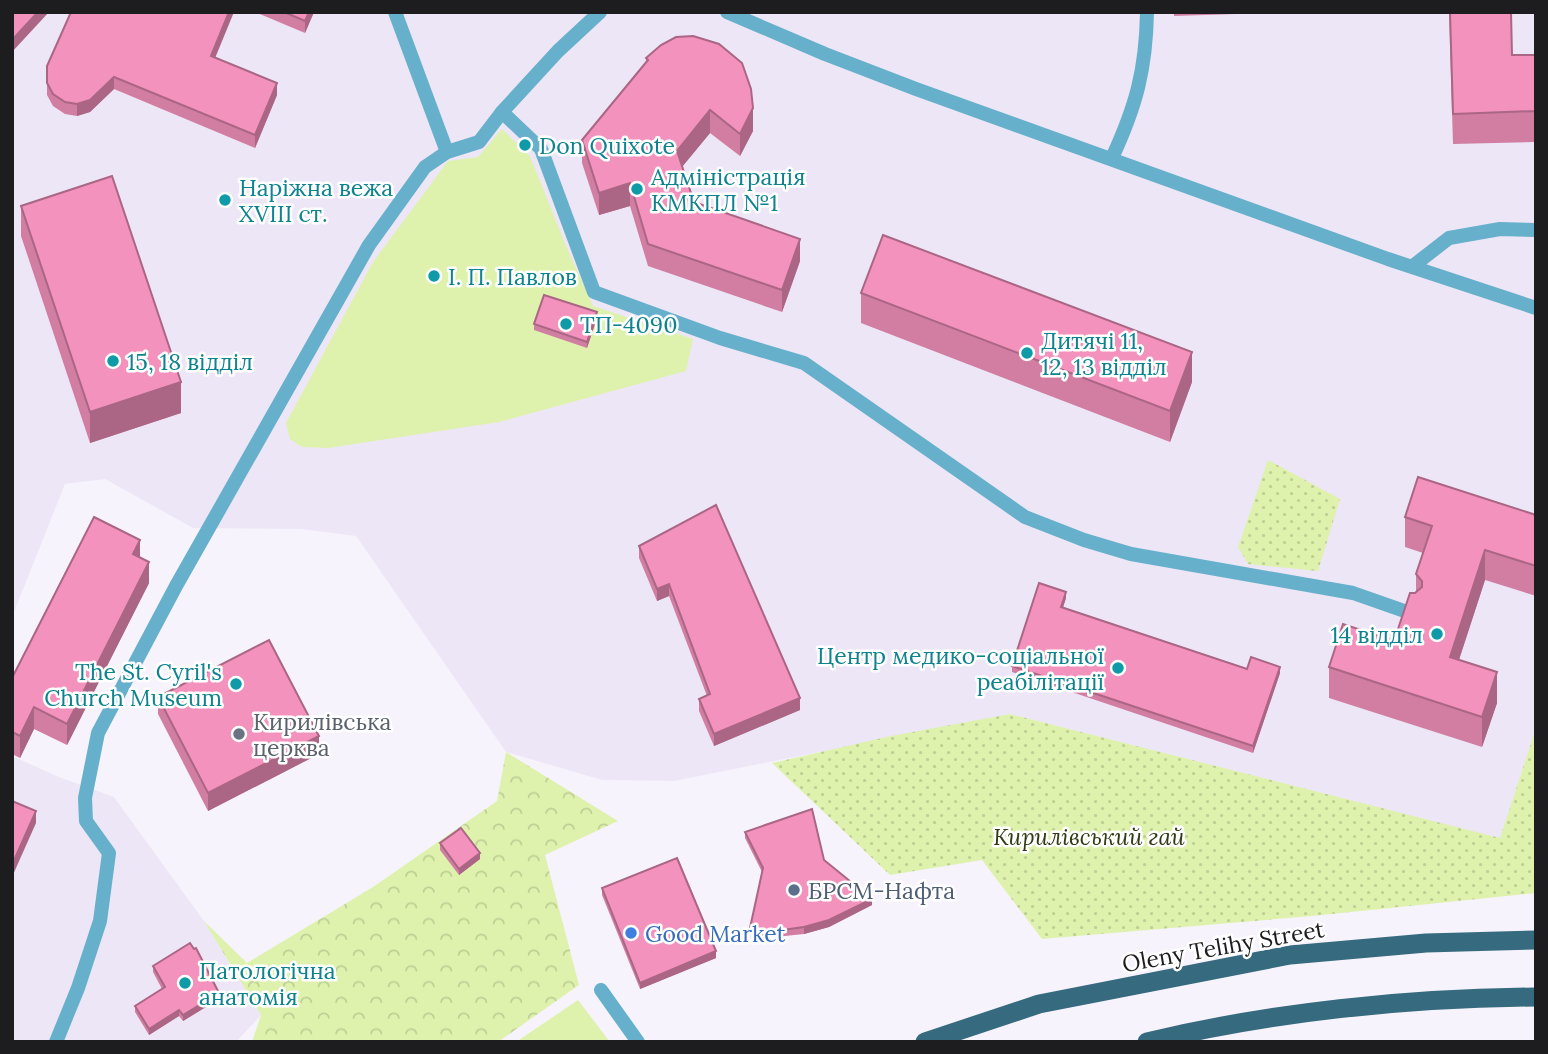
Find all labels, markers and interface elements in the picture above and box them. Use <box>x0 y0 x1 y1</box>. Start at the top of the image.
place label: Don Quixote <box>539 131 675 160</box>
marker: Don Quixote <box>517 137 533 153</box>
place label: Адміністрація КМКПЛ №1 <box>650 162 806 217</box>
place label: Наріжна вежа XVIII ст. <box>239 173 393 228</box>
marker: Адміністрація КМКПЛ №1 <box>629 181 645 197</box>
marker: Наріжна вежа XVIII ст. <box>217 192 233 208</box>
place label: І. П. Павлов <box>448 262 577 291</box>
marker: І. П. Павлов <box>426 268 442 284</box>
place label: ТП-4090 <box>580 310 677 339</box>
marker: ТП-4090 <box>558 316 574 332</box>
place label: Дитячі 11, 12, 13 відділ <box>1041 326 1167 381</box>
marker: Дитячі 11, 12, 13 відділ <box>1019 345 1035 361</box>
place label: 15, 18 відділ <box>127 347 253 376</box>
marker: 15, 18 відділ <box>105 353 121 369</box>
place label: 14 відділ <box>1330 620 1423 649</box>
marker: 14 відділ <box>1429 626 1445 642</box>
place label: Центр медико-соціальної реабілітації <box>817 641 1105 696</box>
place label: The St. Cyril's Church Museum <box>44 657 222 712</box>
marker: Центр медико-соціальної реабілітації <box>1110 660 1126 676</box>
marker: The St. Cyril's Church Museum <box>228 676 244 692</box>
place label: Кирилівська церква <box>253 707 392 762</box>
marker: Кирилівська церква <box>231 726 247 742</box>
park label: Кирилівський гай <box>993 822 1185 851</box>
place label: БРСМ-Нафта <box>808 876 955 905</box>
marker: БРСМ-Нафта <box>786 882 802 898</box>
street label: Oleny Telihy Street <box>1120 914 1326 978</box>
place label: Good Market <box>645 919 786 948</box>
marker: Good Market <box>623 925 639 941</box>
place label: Патологічна анатомія <box>199 956 336 1011</box>
marker: Патологічна анатомія <box>177 975 193 991</box>

